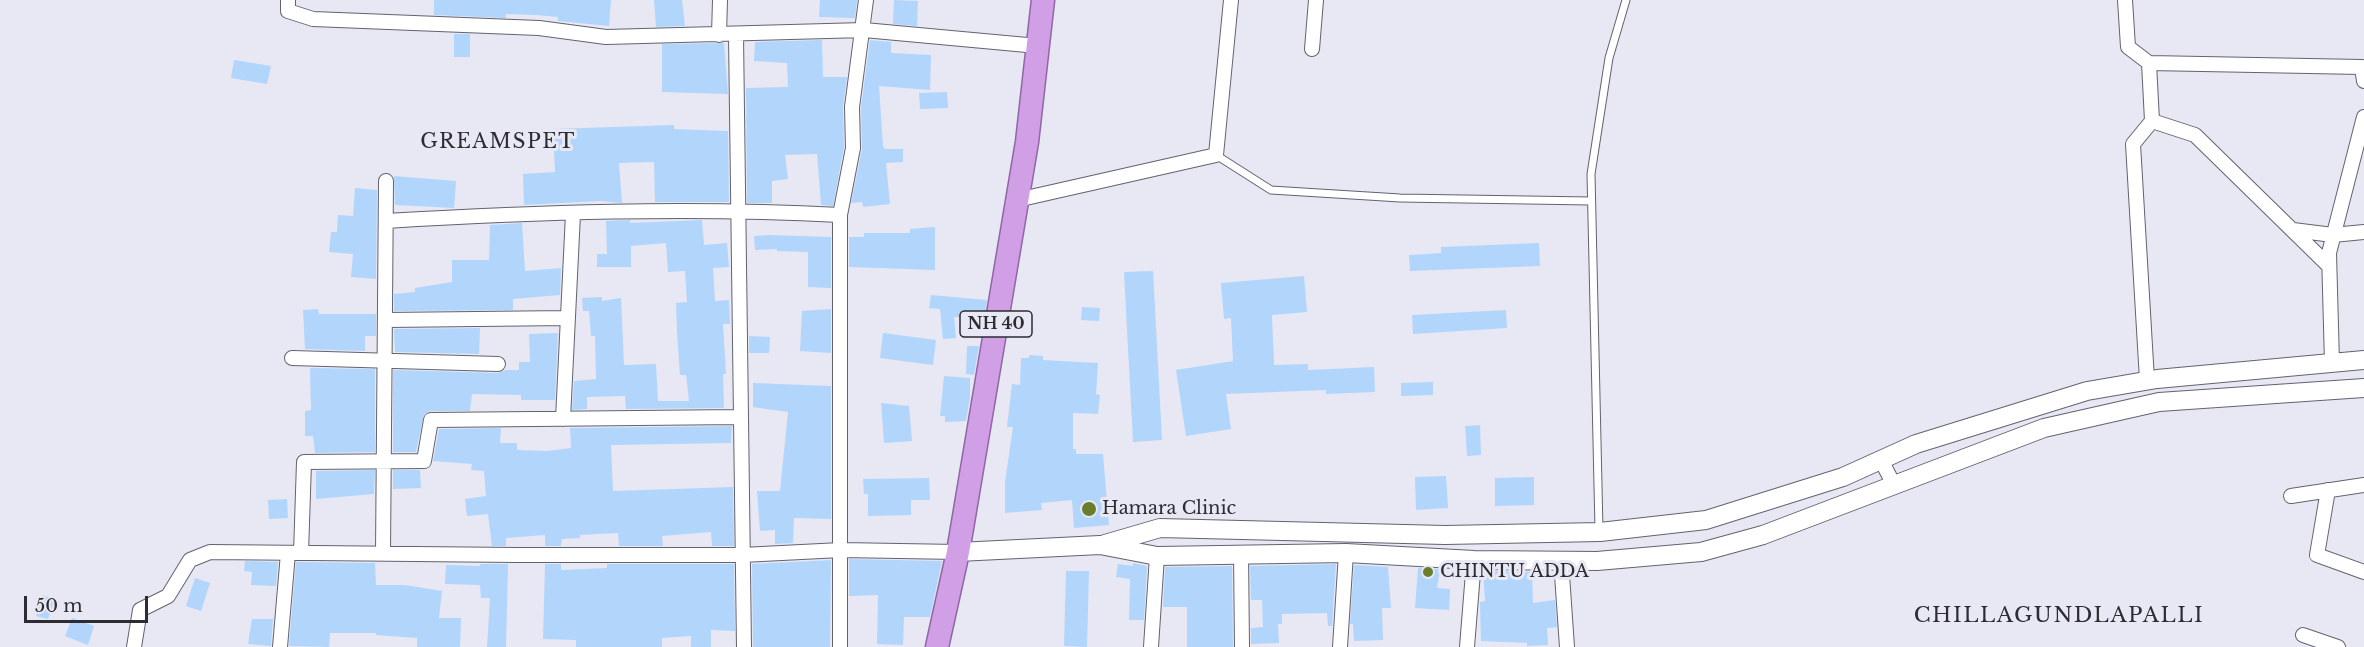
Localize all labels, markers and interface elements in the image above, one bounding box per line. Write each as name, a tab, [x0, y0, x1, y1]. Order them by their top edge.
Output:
district label: GREAMSPET	[420, 130, 576, 154]
road number: NH 40	[960, 311, 1032, 337]
place label: Hamara Clinic	[1102, 498, 1236, 520]
marker: Hamara Clinic	[1080, 500, 1098, 518]
place label: CHINTU ADDA	[1440, 561, 1589, 583]
marker: CHINTU ADDA	[1421, 565, 1435, 579]
scale bar	[27, 584, 152, 622]
text: 50 m	[35, 595, 83, 617]
district label: CHILLAGUNDLAPALLI	[1914, 603, 2204, 629]

